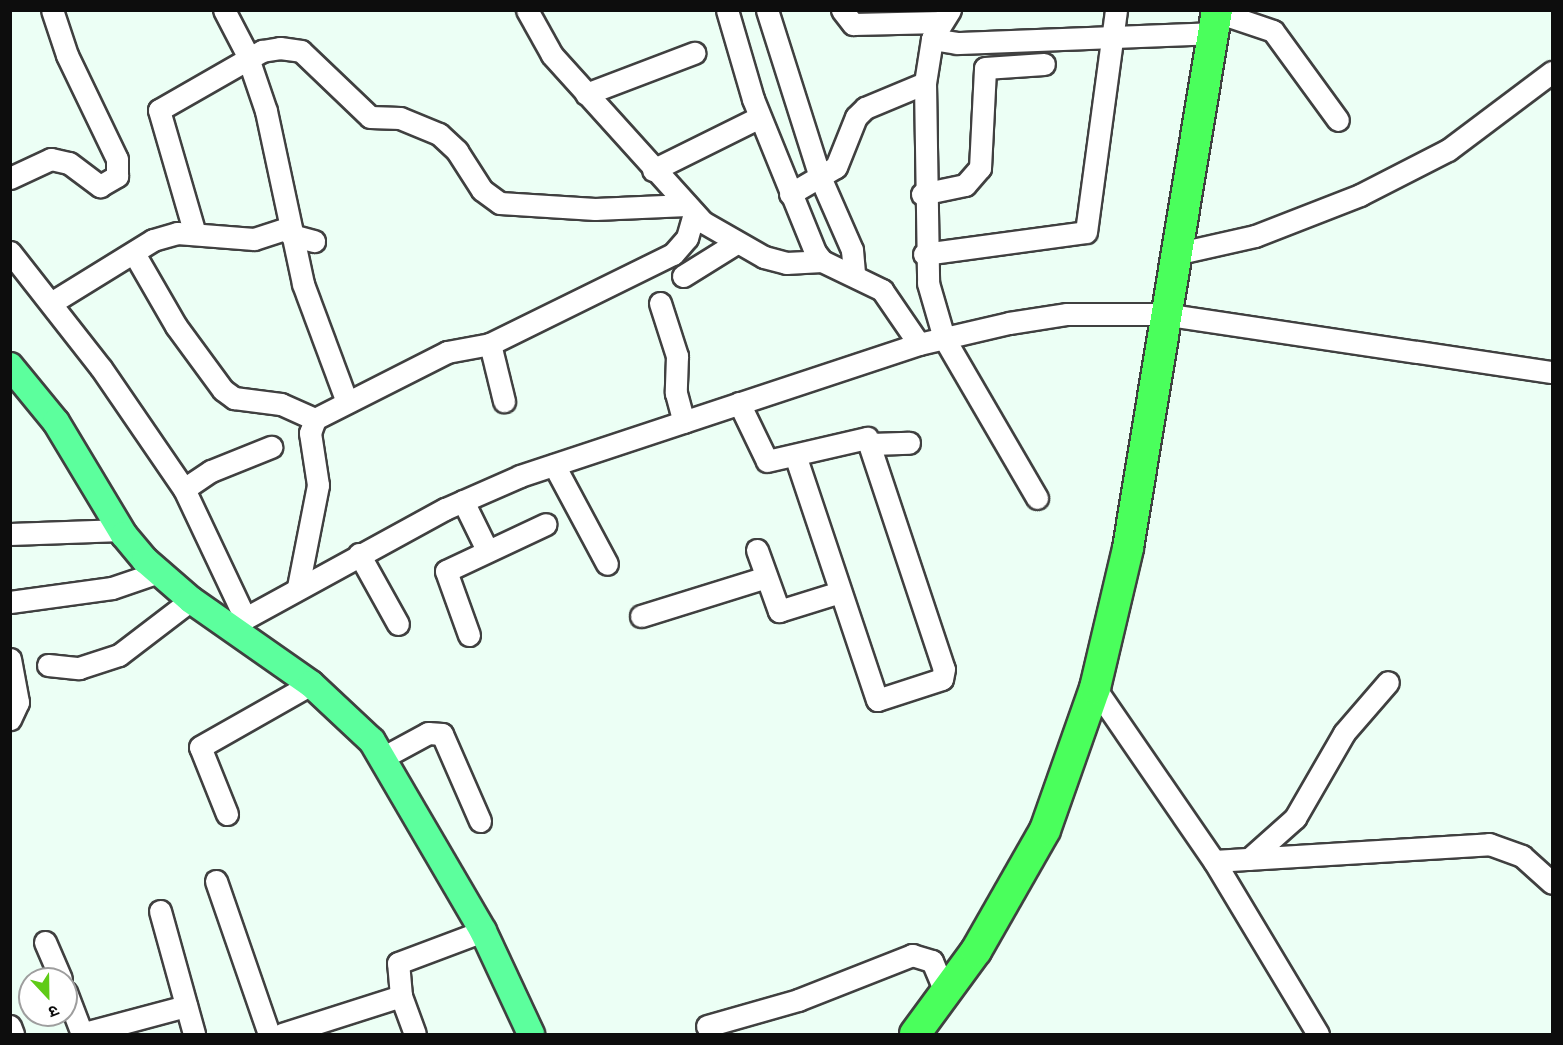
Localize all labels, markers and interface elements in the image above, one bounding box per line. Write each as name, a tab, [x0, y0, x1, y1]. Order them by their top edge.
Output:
north arrow	[18, 967, 78, 1027]
text: उ	[46, 1000, 62, 1024]

